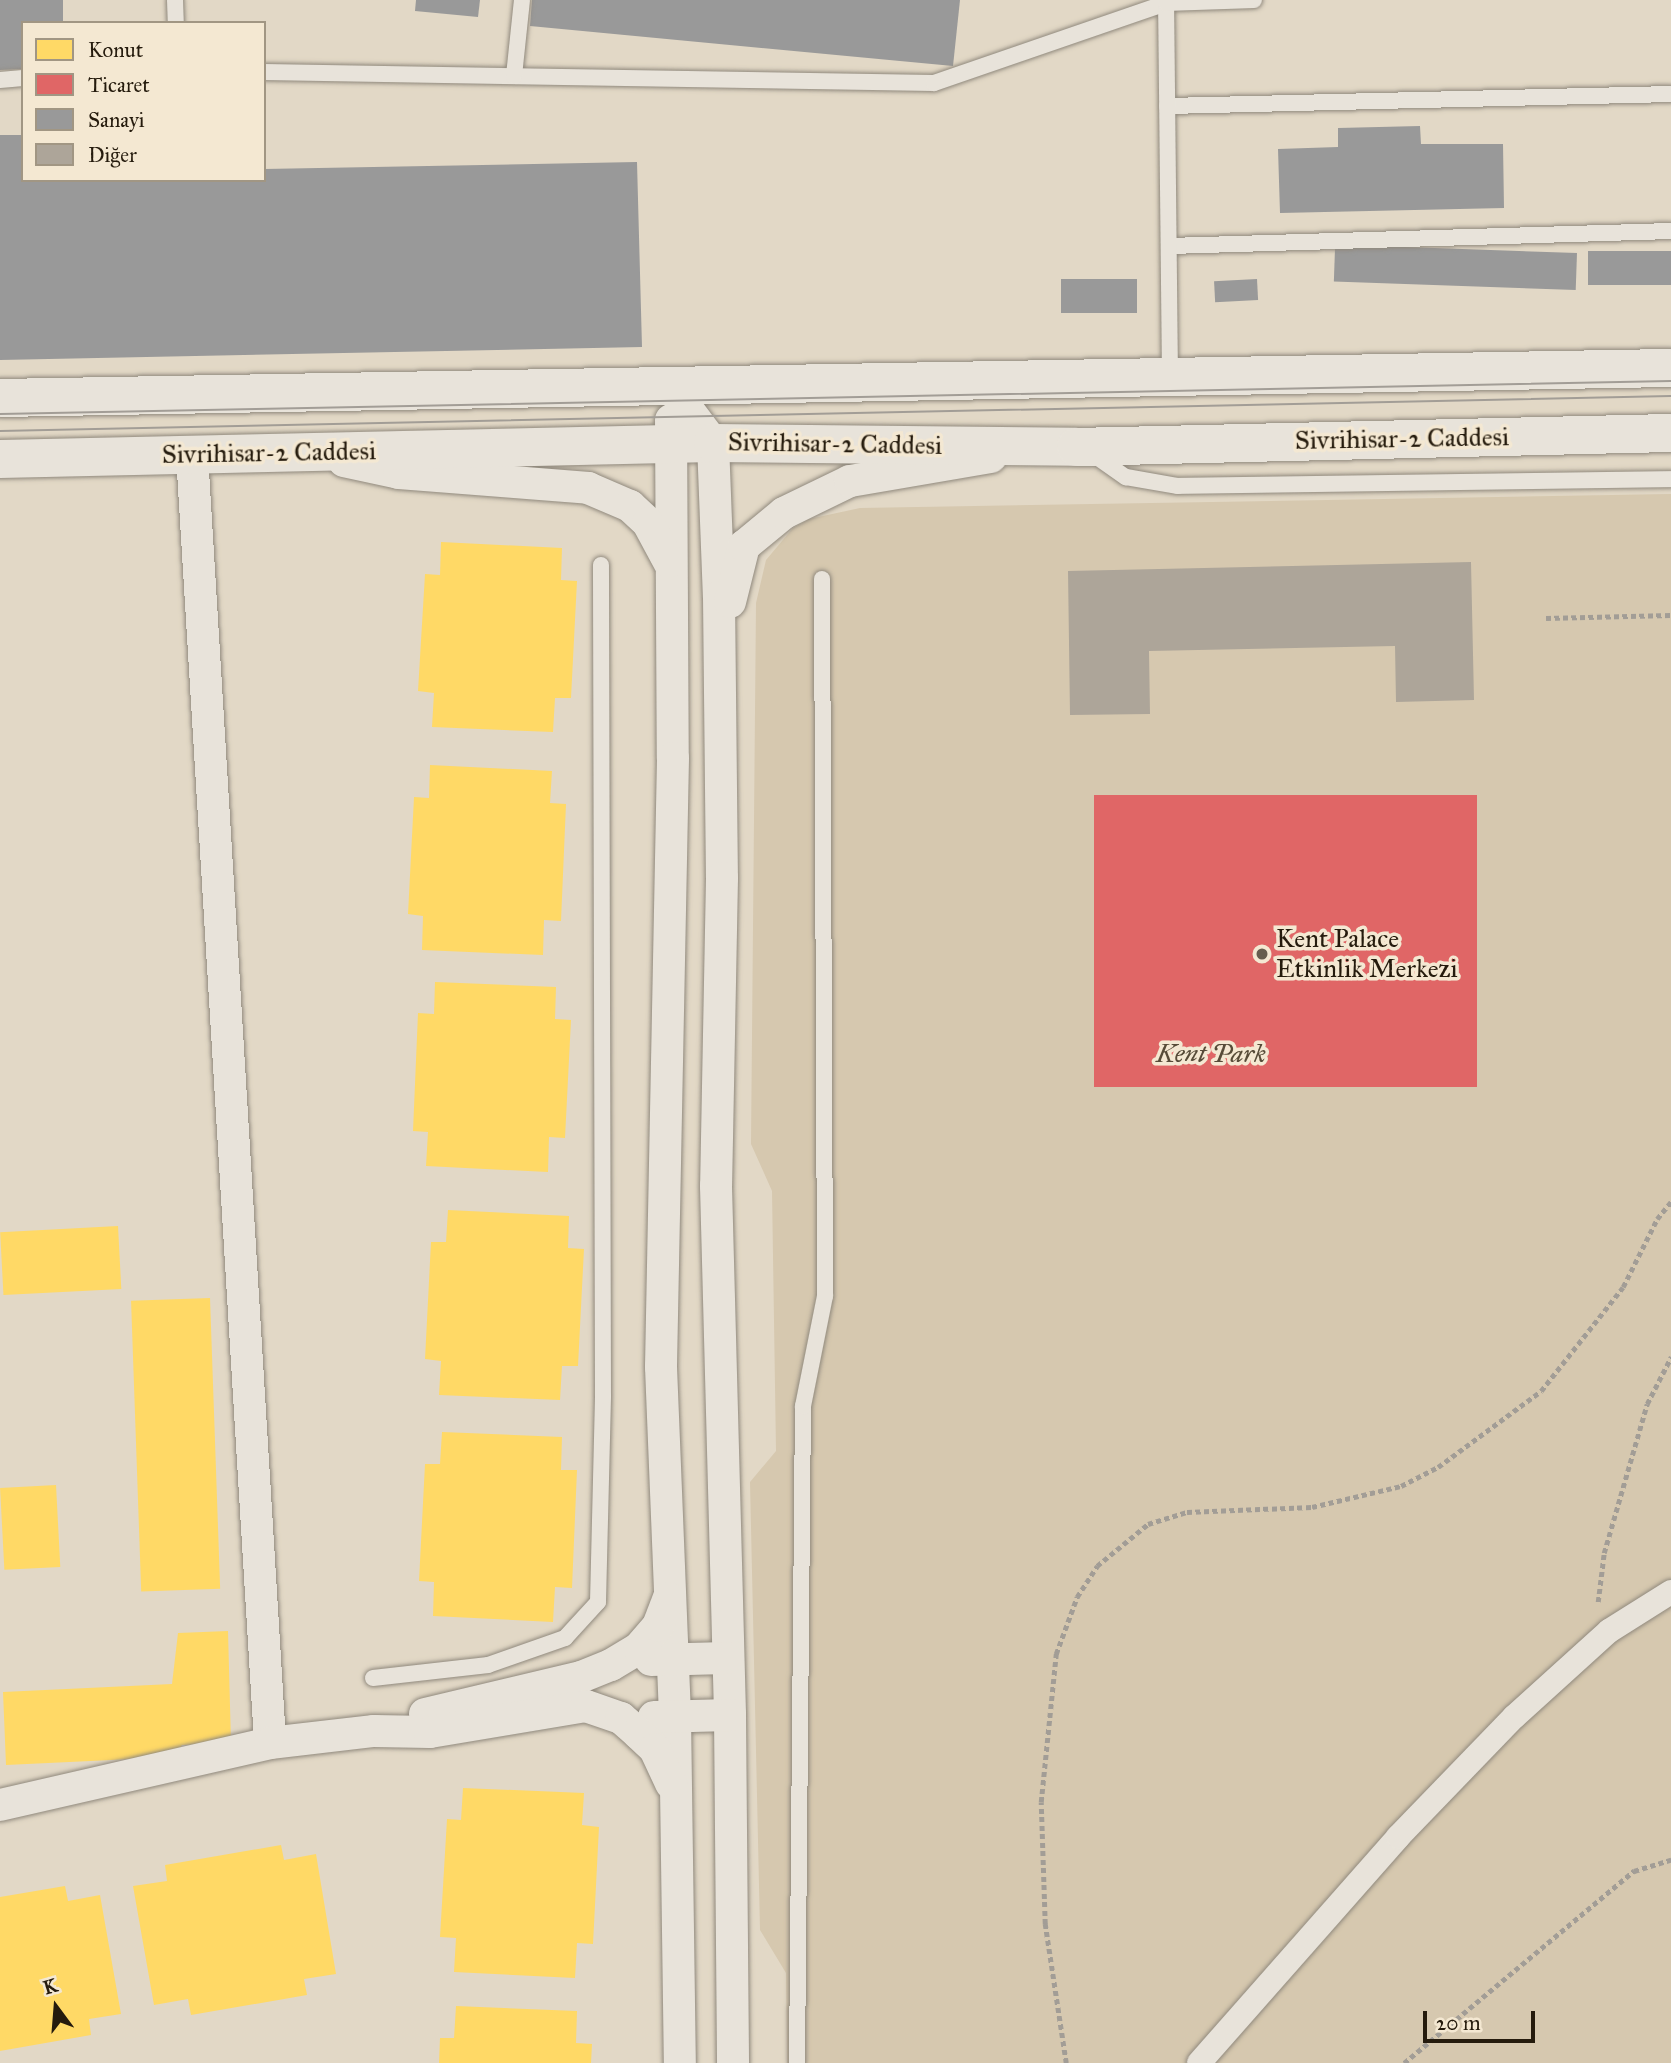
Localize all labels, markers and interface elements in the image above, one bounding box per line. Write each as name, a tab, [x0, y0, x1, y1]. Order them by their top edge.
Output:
legend	[21, 21, 266, 182]
text: Konut	[88, 37, 143, 63]
text: Ticaret	[88, 72, 150, 98]
text: Sanayi	[88, 107, 145, 133]
text: Diğer	[88, 142, 137, 168]
street label: Sivrihisar-2 Caddesi	[1295, 422, 1509, 456]
street label: Sivrihisar-2 Caddesi	[728, 427, 942, 461]
street label: Sivrihisar-2 Caddesi	[162, 436, 376, 470]
place label: Kent Palace Etkinlik Merkezi	[1276, 923, 1458, 984]
marker: Kent Palace Etkinlik Merkezi	[1254, 946, 1270, 962]
park label: Kent Park	[1156, 1038, 1266, 1070]
north arrow	[21, 1972, 91, 2042]
text: K	[40, 1973, 60, 1999]
scale bar	[1426, 1996, 1538, 2040]
text: 20 m	[1436, 2010, 1481, 2036]

